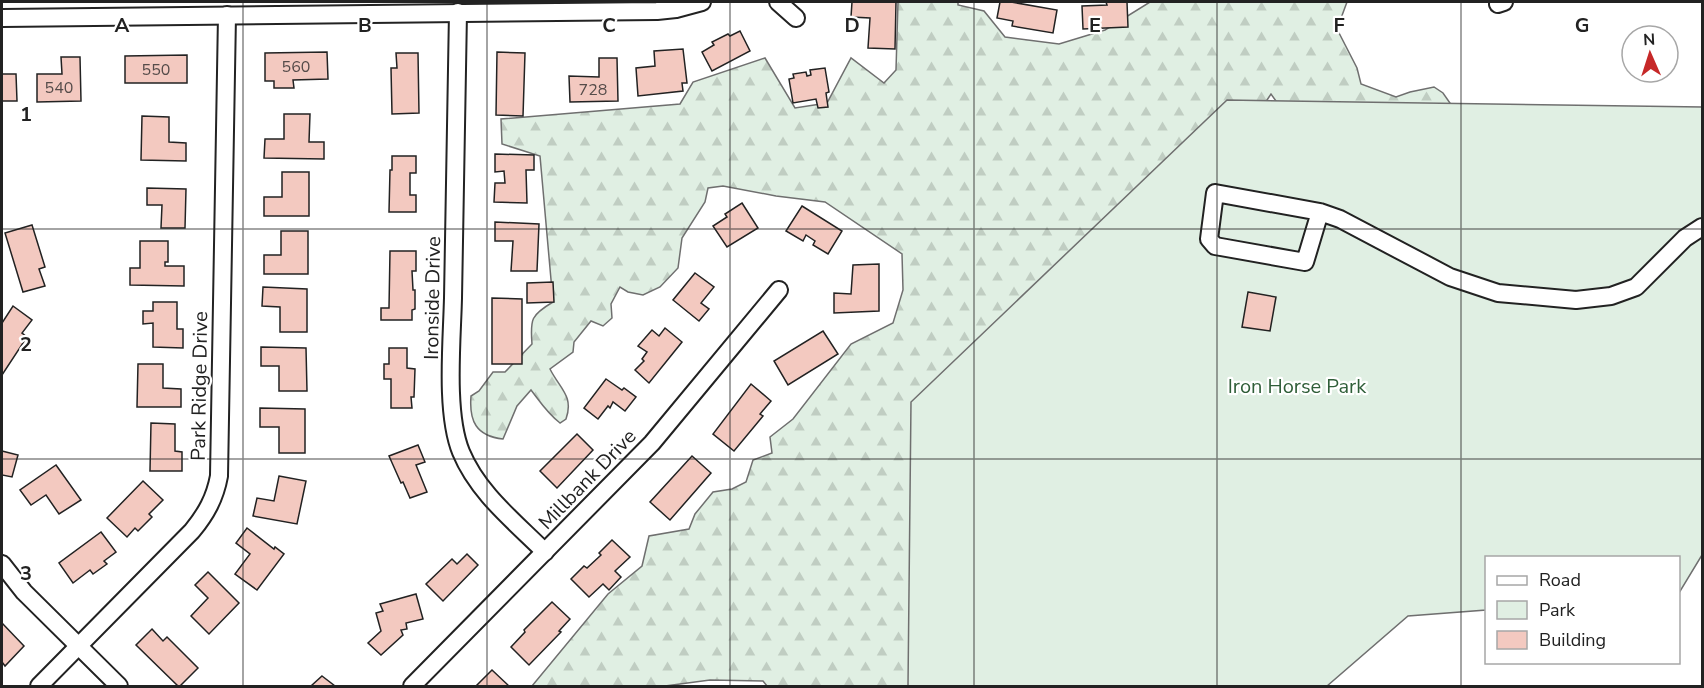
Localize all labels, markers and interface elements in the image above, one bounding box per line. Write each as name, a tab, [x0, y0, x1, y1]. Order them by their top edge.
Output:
text: A	[115, 12, 130, 39]
text: B	[358, 12, 372, 39]
text: C	[602, 12, 616, 39]
text: D	[844, 12, 860, 39]
text: E	[1089, 12, 1101, 39]
text: F	[1333, 12, 1345, 39]
text: G	[1575, 12, 1589, 39]
north arrow	[1620, 24, 1680, 84]
text: N	[1643, 29, 1656, 51]
house number: 560	[282, 56, 310, 78]
house number: 550	[142, 59, 170, 81]
house number: 540	[45, 77, 73, 99]
house number: 728	[579, 79, 607, 101]
text: 1	[20, 101, 32, 128]
street label: Ironside Drive	[418, 236, 447, 360]
street label: Park Ridge Drive	[185, 311, 214, 461]
text: 2	[20, 331, 32, 358]
park label: Iron Horse Park	[1228, 373, 1367, 400]
street label: Millbank Drive	[533, 423, 642, 535]
legend	[1485, 556, 1680, 664]
text: 3	[20, 560, 32, 587]
text: Road	[1539, 568, 1581, 592]
text: Park	[1539, 598, 1576, 622]
text: Building	[1539, 628, 1606, 652]

